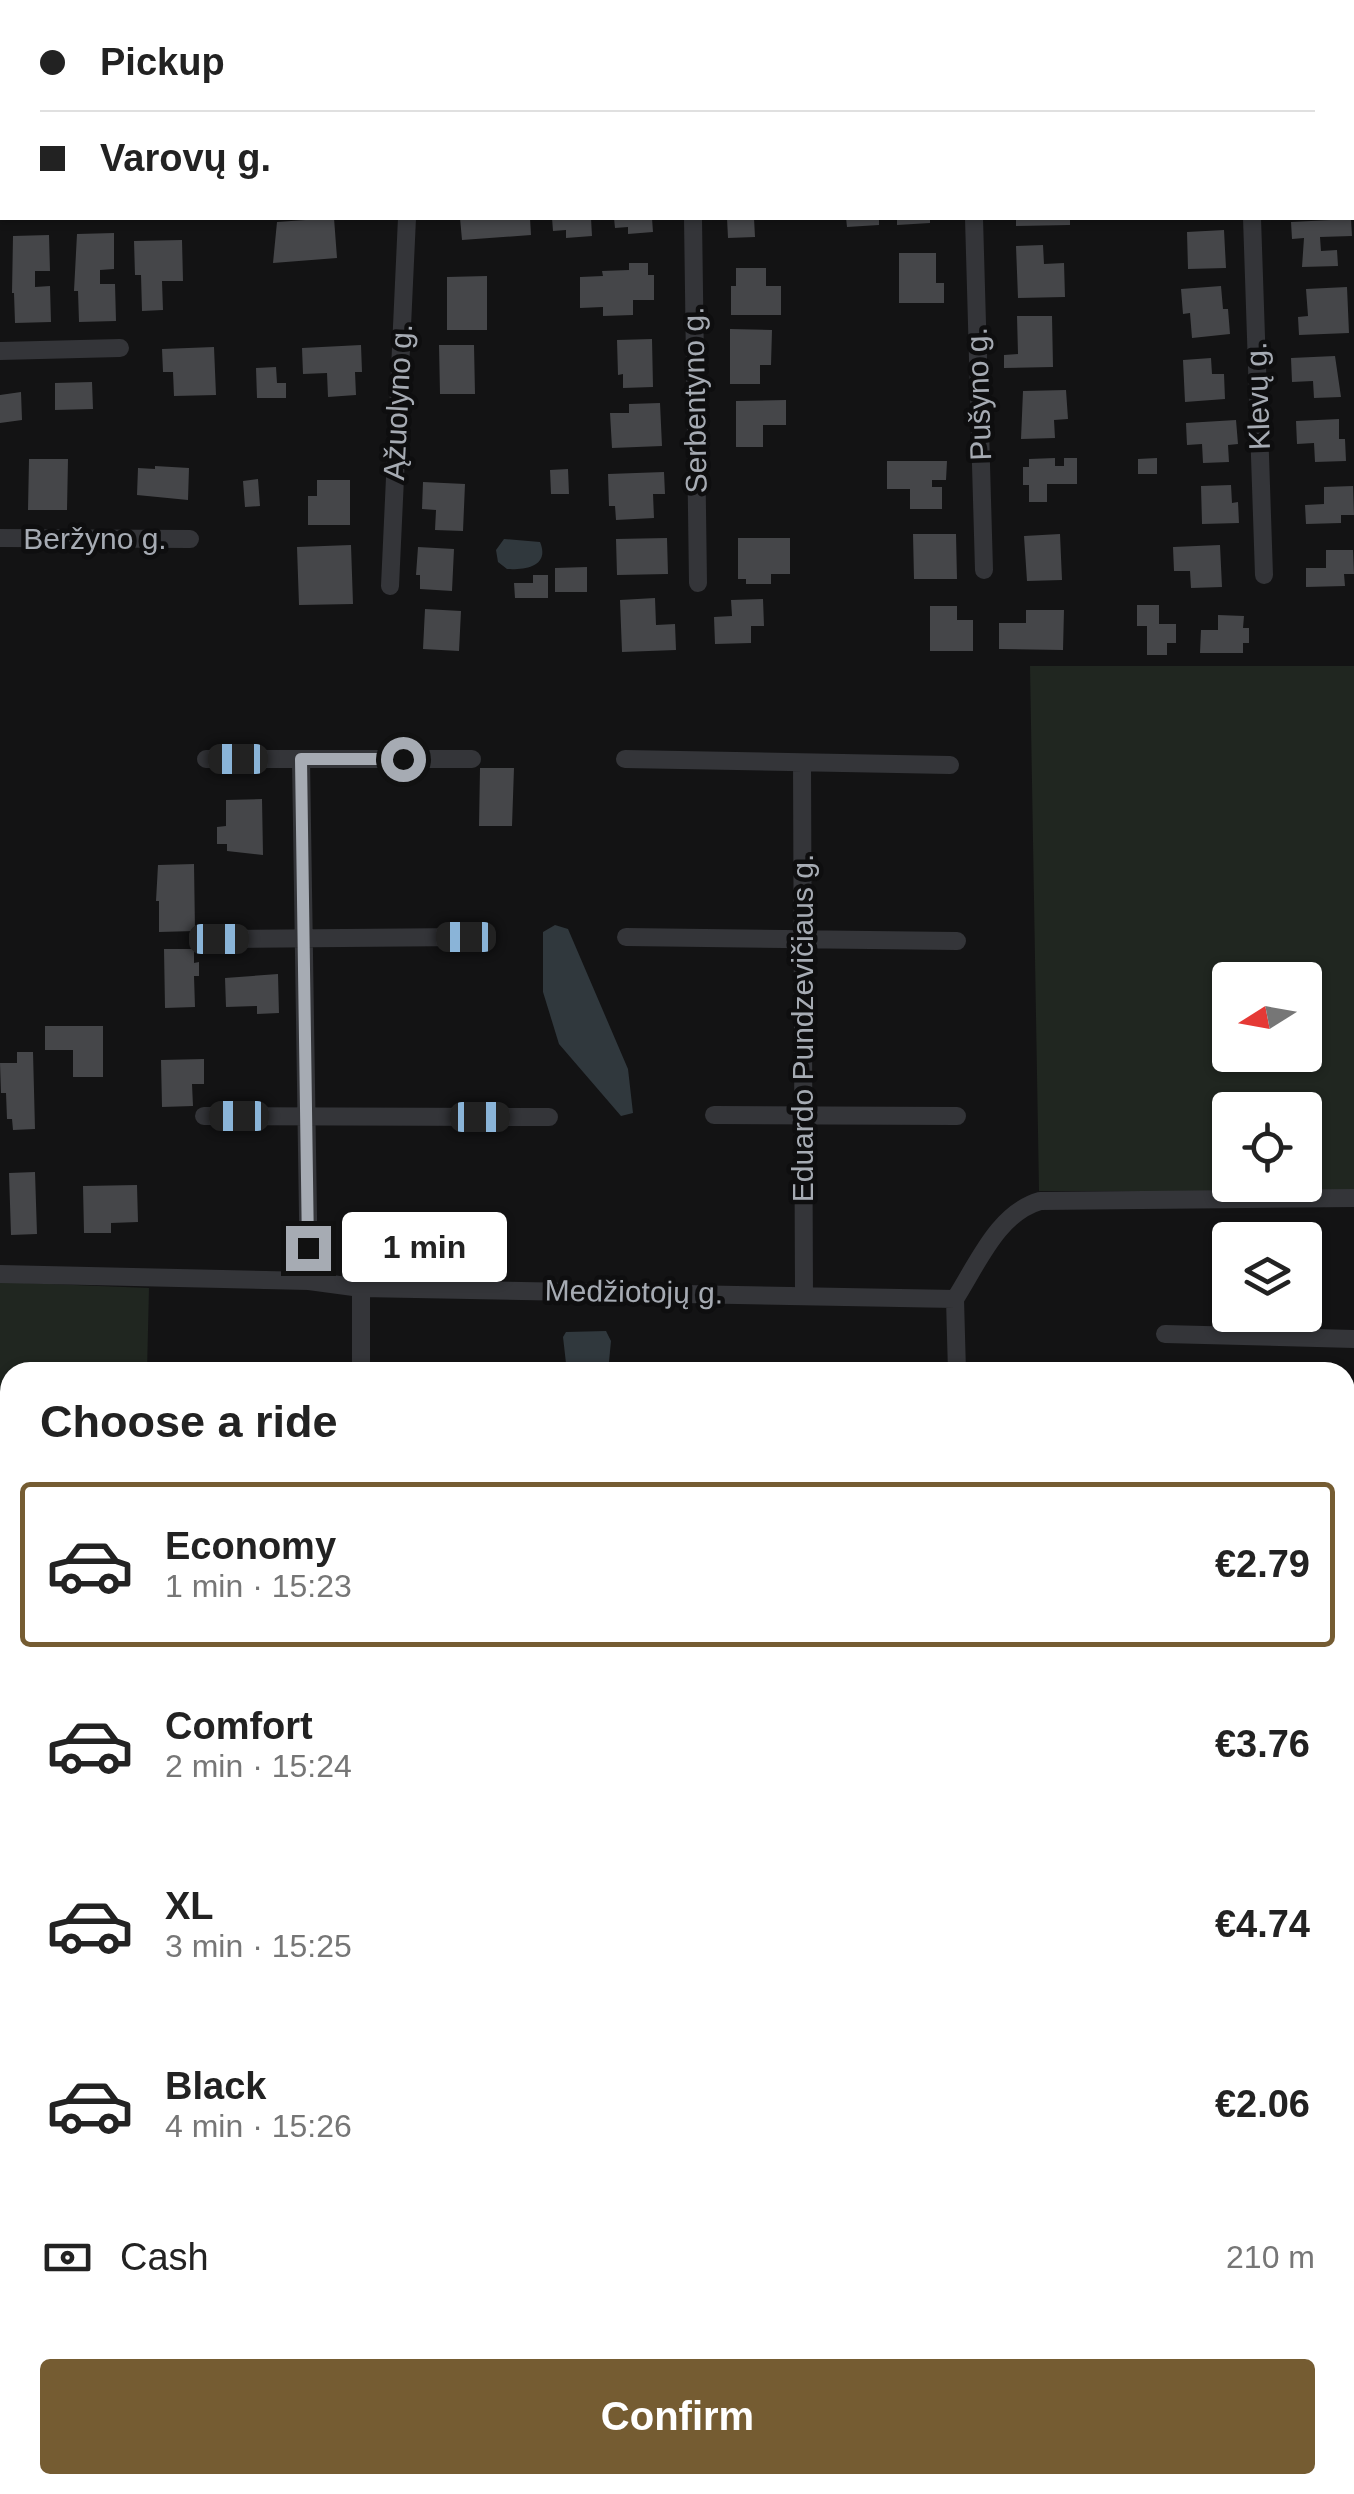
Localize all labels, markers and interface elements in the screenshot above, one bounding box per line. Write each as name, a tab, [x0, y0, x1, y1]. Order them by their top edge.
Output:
text: Pickup	[100, 41, 225, 83]
text: Varovų g.	[100, 137, 271, 179]
street label: Serbentyno g.	[676, 306, 713, 494]
street label: Ąžuolyno g.	[377, 323, 418, 481]
street label: Pušyno g.	[960, 327, 997, 461]
street label: Klevų g.	[1239, 341, 1276, 451]
street label: Beržyno g.	[23, 522, 167, 555]
route start	[381, 737, 426, 782]
car	[208, 744, 268, 774]
street label: Eduardo Pundzevičiaus g.	[786, 854, 819, 1202]
car	[436, 922, 496, 952]
car	[189, 924, 249, 954]
north arrow	[1212, 962, 1322, 1072]
map controls	[1212, 962, 1322, 1332]
button: locate	[1212, 1092, 1322, 1202]
car	[209, 1101, 269, 1131]
car	[450, 1102, 510, 1132]
callout: 1 min	[343, 1213, 508, 1283]
button: layers	[1212, 1222, 1322, 1332]
route end	[286, 1226, 331, 1271]
text: 1 min	[383, 1229, 466, 1265]
street label: Medžiotojų g.	[545, 1273, 724, 1310]
text: Choose a ride	[40, 1396, 338, 1447]
icon: car	[45, 1520, 135, 1610]
text: Economy	[165, 1525, 336, 1567]
text: €2.79	[1215, 1543, 1310, 1585]
text: 1 min · 15:23	[165, 1568, 352, 1604]
icon: car	[45, 1700, 135, 1790]
text: Comfort	[165, 1705, 313, 1747]
text: €3.76	[1215, 1723, 1310, 1765]
text: 2 min · 15:24	[165, 1748, 352, 1784]
icon: car	[45, 1880, 135, 1970]
text: XL	[165, 1885, 214, 1927]
text: €4.74	[1215, 1903, 1310, 1945]
text: 3 min · 15:25	[165, 1928, 352, 1964]
icon: car	[45, 2060, 135, 2150]
text: Black	[165, 2065, 266, 2107]
text: €2.06	[1215, 2083, 1310, 2125]
text: 4 min · 15:26	[165, 2108, 352, 2144]
icon: cash	[40, 2230, 95, 2285]
text: Cash	[120, 2236, 209, 2278]
text: 210 m	[1226, 2239, 1315, 2275]
button: Confirm	[40, 2359, 1315, 2474]

